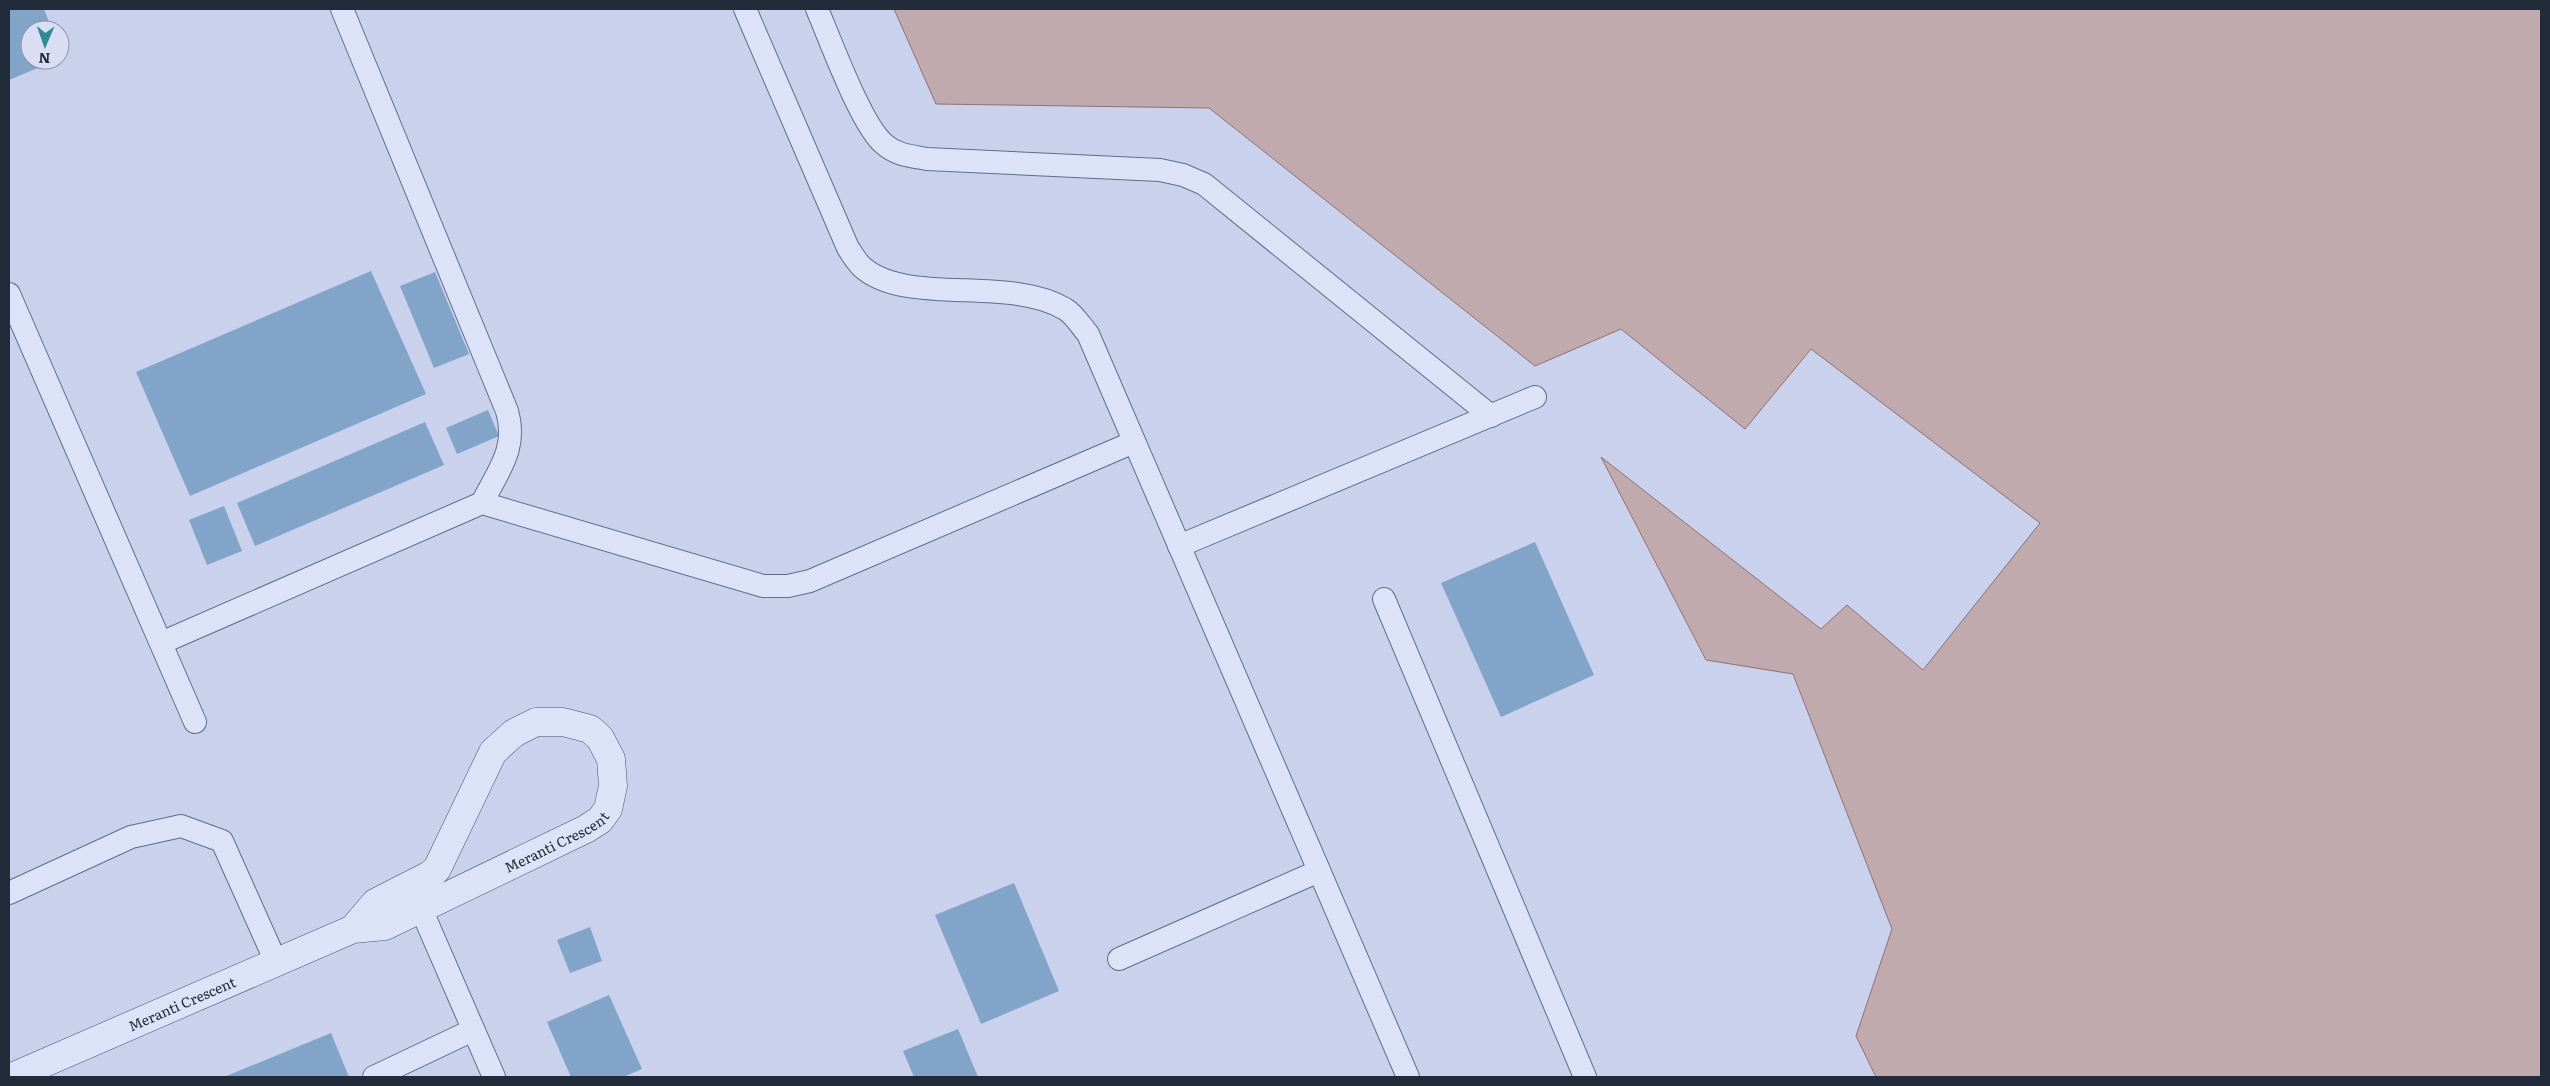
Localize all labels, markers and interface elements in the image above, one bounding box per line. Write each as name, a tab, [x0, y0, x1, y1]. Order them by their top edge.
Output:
north arrow	[20, 20, 70, 70]
text: N	[38, 49, 51, 69]
street label: Meranti Crescent	[501, 807, 614, 877]
street label: Meranti Crescent	[125, 971, 239, 1035]

